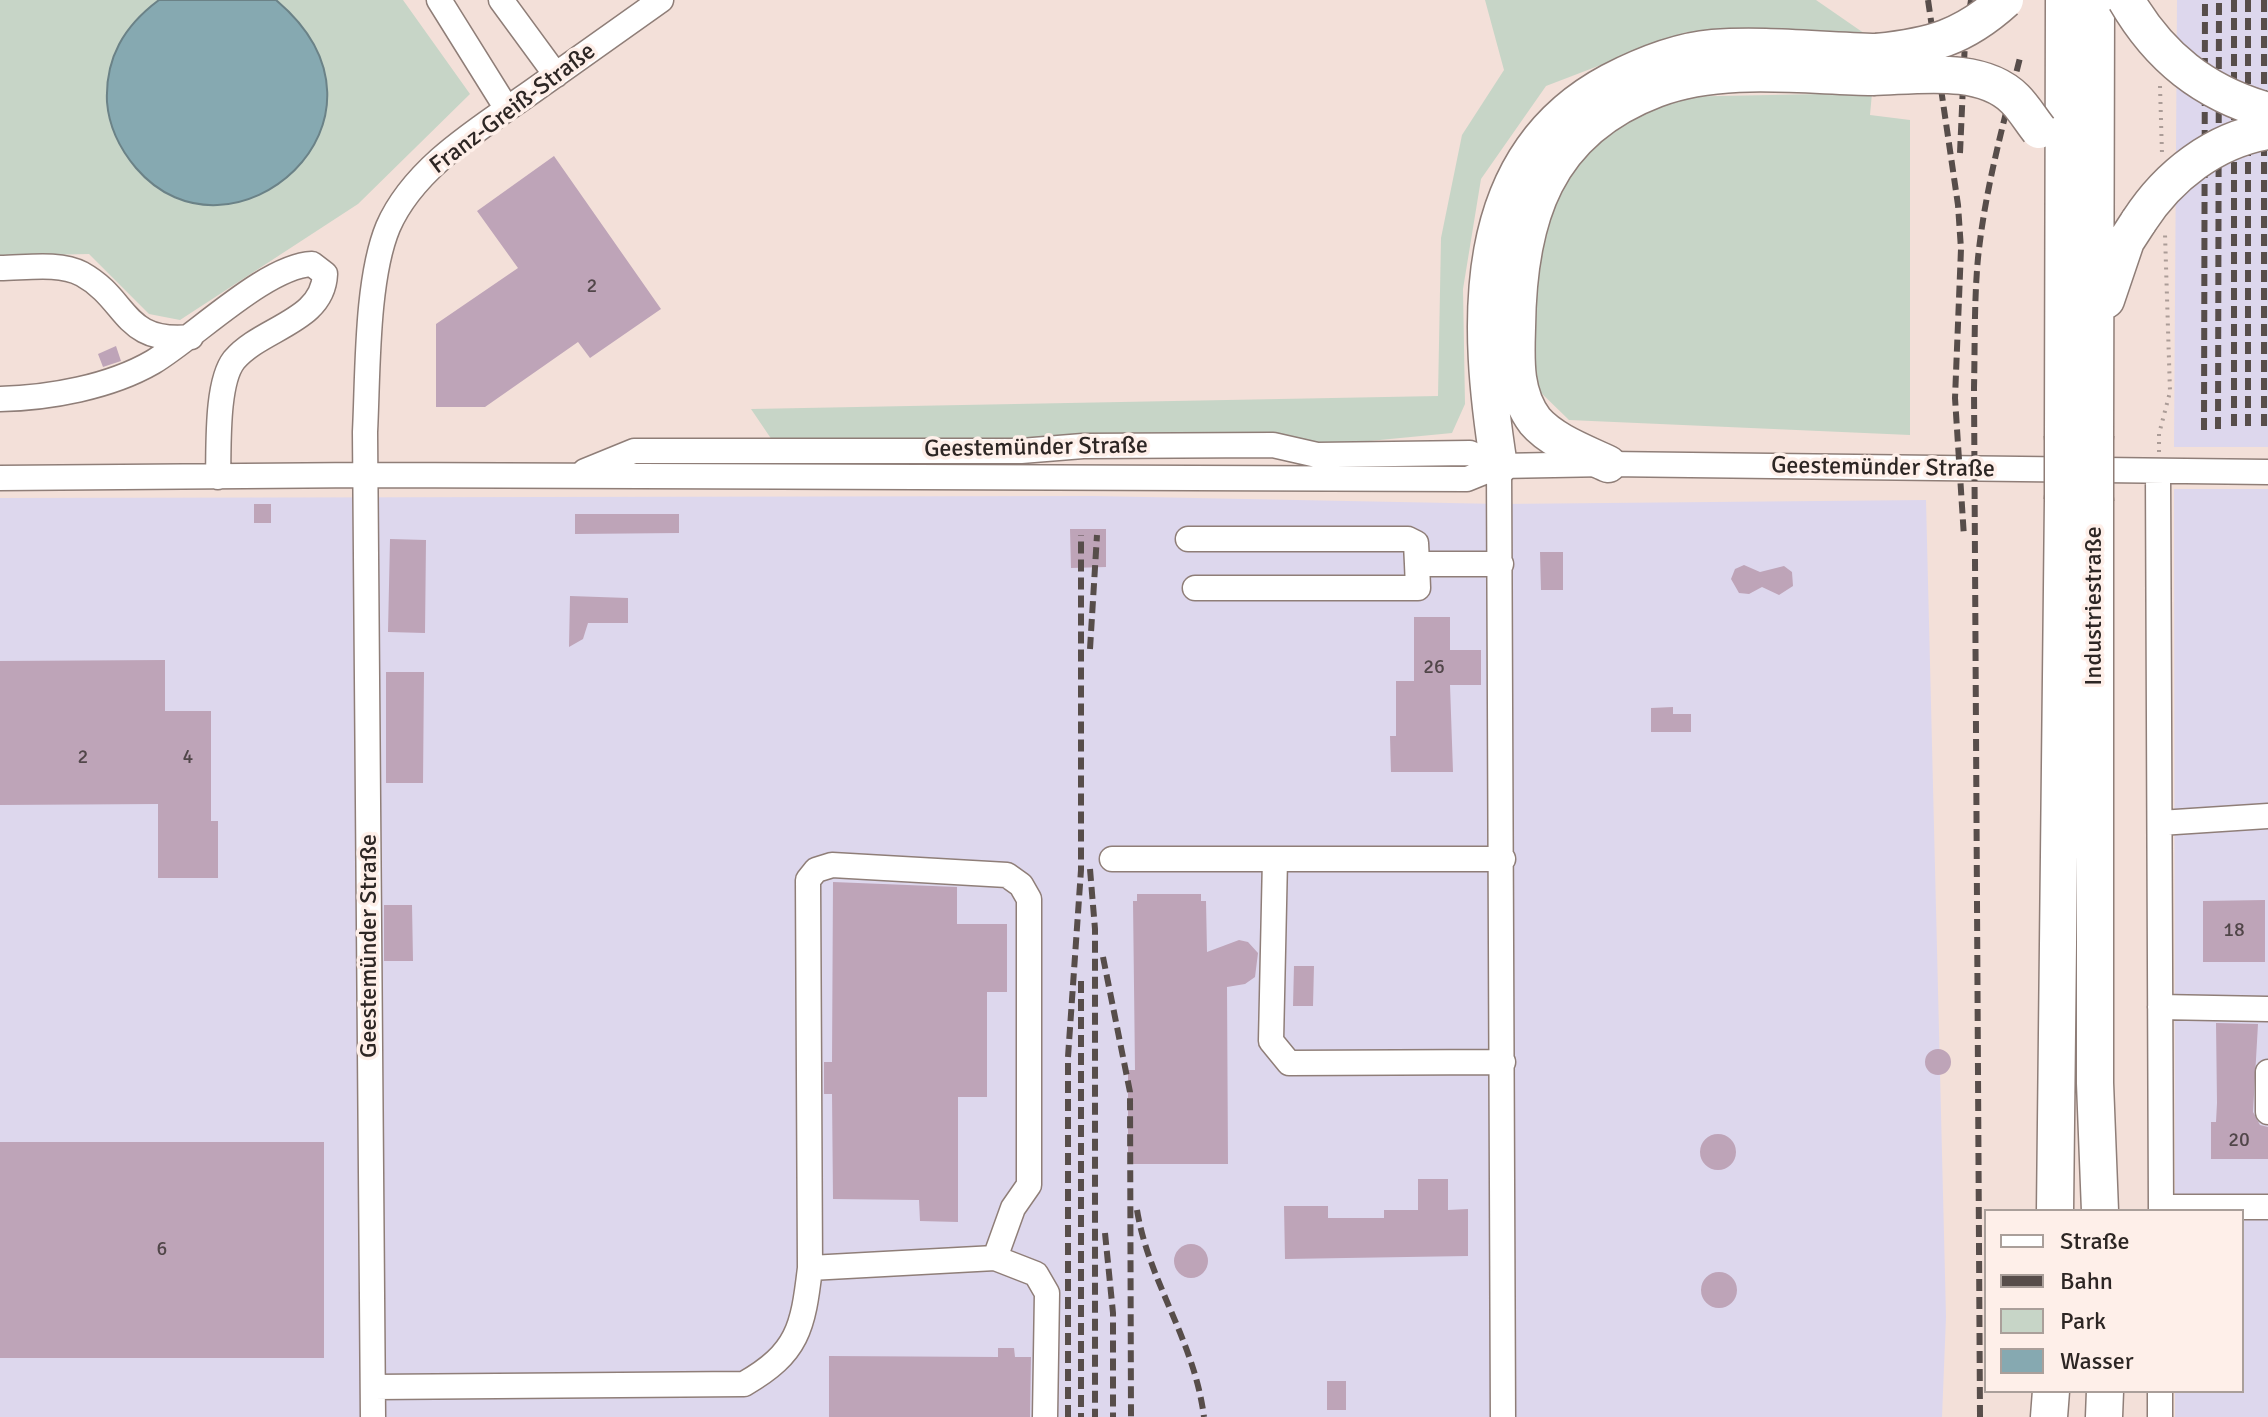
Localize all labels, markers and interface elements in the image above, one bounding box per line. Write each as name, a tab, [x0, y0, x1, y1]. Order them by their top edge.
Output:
street label: Franz-Greiß-Straße	[425, 37, 601, 181]
house number: 2	[587, 275, 597, 299]
street label: Geestemünder Straße	[924, 432, 1148, 464]
street label: Geestemünder Straße	[1771, 452, 1995, 484]
street label: Industriestraße	[2081, 526, 2109, 686]
house number: 26	[1423, 656, 1445, 680]
house number: 2	[78, 746, 88, 770]
house number: 4	[183, 746, 193, 770]
street label: Geestemünder Straße	[356, 834, 384, 1058]
house number: 18	[2223, 919, 2245, 943]
house number: 20	[2228, 1129, 2250, 1153]
legend	[1984, 1209, 2244, 1393]
text: Straße	[2060, 1226, 2130, 1256]
house number: 6	[157, 1238, 167, 1262]
text: Bahn	[2060, 1266, 2113, 1296]
text: Park	[2060, 1306, 2106, 1336]
text: Wasser	[2060, 1346, 2134, 1376]

